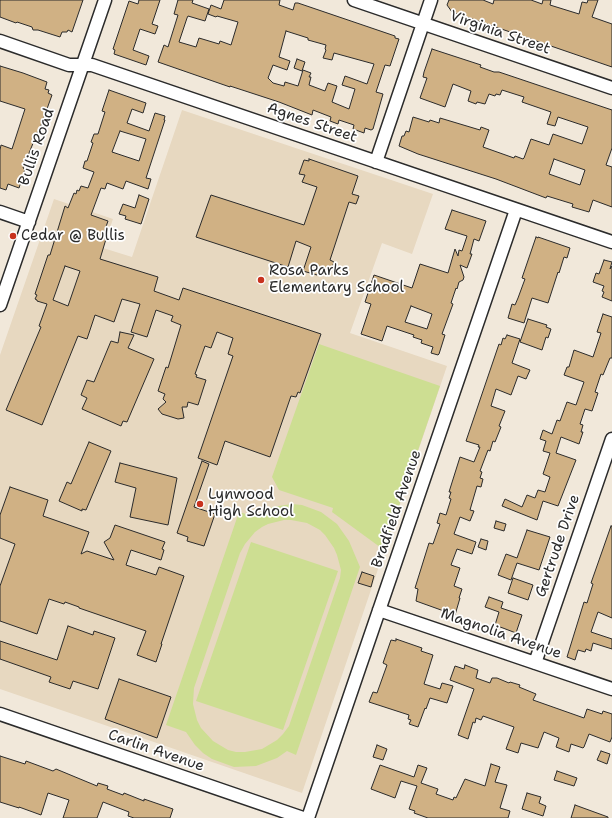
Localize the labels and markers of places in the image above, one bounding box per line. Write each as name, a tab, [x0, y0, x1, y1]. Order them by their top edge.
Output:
place label: Cedar @ Bullis	[21, 227, 125, 245]
marker: Cedar @ Bullis	[8, 231, 18, 241]
place label: Rosa Parks Elementary School	[269, 262, 404, 297]
marker: Rosa Parks Elementary School	[256, 275, 266, 285]
place label: Lynwood High School	[208, 486, 294, 521]
marker: Lynwood High School	[195, 499, 205, 509]

